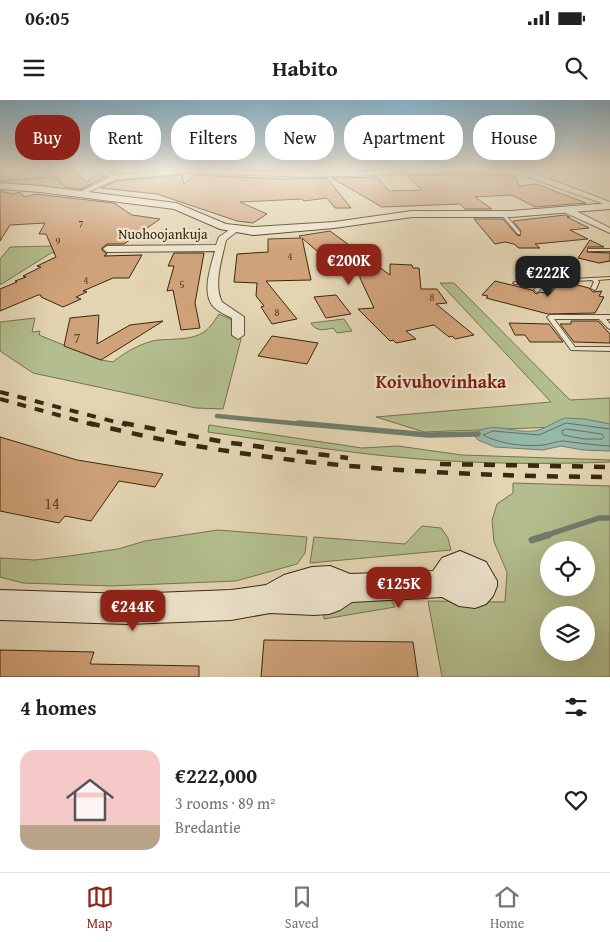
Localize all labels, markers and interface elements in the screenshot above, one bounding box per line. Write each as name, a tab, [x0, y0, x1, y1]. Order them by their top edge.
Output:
text: 06:05	[25, 4, 70, 32]
text: Habito	[272, 52, 338, 84]
icon: menu	[20, 54, 48, 82]
icon: search	[562, 54, 590, 82]
chip: Buy	[15, 115, 80, 160]
chip: Rent	[90, 115, 161, 160]
chip: Filters	[171, 115, 255, 160]
chip: New	[265, 115, 334, 160]
chip: Apartment	[344, 115, 463, 160]
chip: House	[473, 115, 555, 160]
house number: 7	[78, 215, 84, 231]
street label: Nuohoojankuja	[118, 224, 208, 244]
house number: 9	[55, 233, 61, 249]
pin: €200K	[314, 244, 384, 286]
house number: 4	[287, 248, 293, 264]
text: €200K	[327, 248, 371, 272]
pin: €222K	[513, 256, 583, 298]
text: €222K	[526, 260, 570, 284]
house number: 4	[83, 272, 89, 288]
house number: 5	[179, 276, 185, 292]
house number: 8	[429, 289, 435, 305]
house number: 8	[274, 304, 280, 320]
house number: 7	[74, 328, 81, 348]
district label: Koivuhovinhaka	[376, 368, 507, 395]
house number: 14	[44, 491, 60, 515]
map controls	[540, 541, 595, 661]
button: locate	[540, 541, 595, 596]
pin: €125K	[364, 566, 434, 609]
text: €125K	[377, 571, 421, 595]
pin: €244K	[98, 590, 168, 632]
text: €244K	[111, 594, 155, 618]
button: layers	[540, 606, 595, 661]
text: 4 homes	[20, 692, 96, 723]
icon: filters	[562, 693, 590, 721]
text: €222,000	[175, 760, 257, 791]
icon: home	[60, 770, 120, 830]
icon: heart	[562, 786, 590, 814]
text: 3 rooms · 89 m²	[175, 791, 275, 815]
text: Bredantie	[175, 815, 241, 839]
tab: Map	[86, 883, 114, 933]
tab: Saved	[285, 883, 319, 933]
tab: Home	[490, 883, 524, 933]

